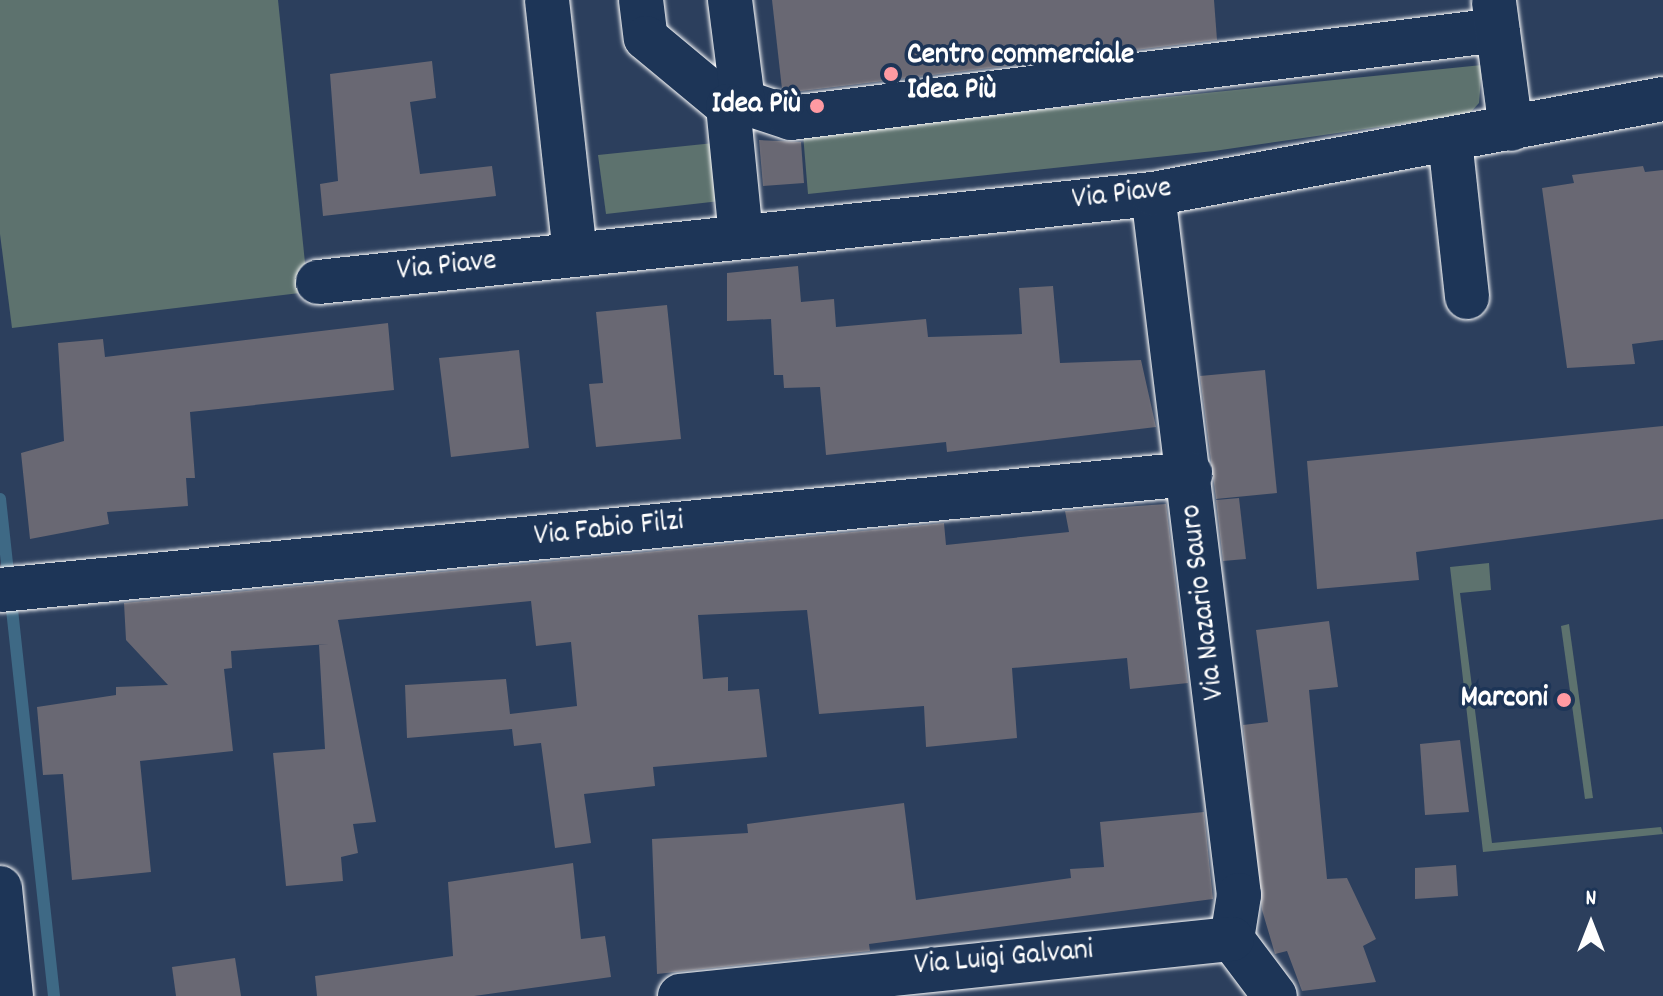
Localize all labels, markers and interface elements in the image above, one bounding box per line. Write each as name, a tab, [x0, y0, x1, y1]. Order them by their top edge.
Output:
place label: Centro commerciale Idea Più	[907, 39, 1134, 110]
marker: Centro commerciale Idea Più	[882, 65, 900, 83]
place label: Idea Più	[711, 88, 801, 124]
marker: Idea Più	[808, 97, 826, 115]
street label: Via Piave	[1070, 172, 1174, 220]
street label: Via Piave	[396, 245, 498, 291]
street label: Via Nazario Sauro	[1175, 502, 1235, 702]
street label: Via Fabio Filzi	[533, 505, 685, 557]
place label: Marconi	[1460, 682, 1548, 718]
marker: Marconi	[1555, 691, 1573, 709]
north arrow	[1551, 884, 1631, 964]
text: N	[1586, 884, 1596, 915]
street label: Via Luigi Galvani	[913, 934, 1095, 986]

